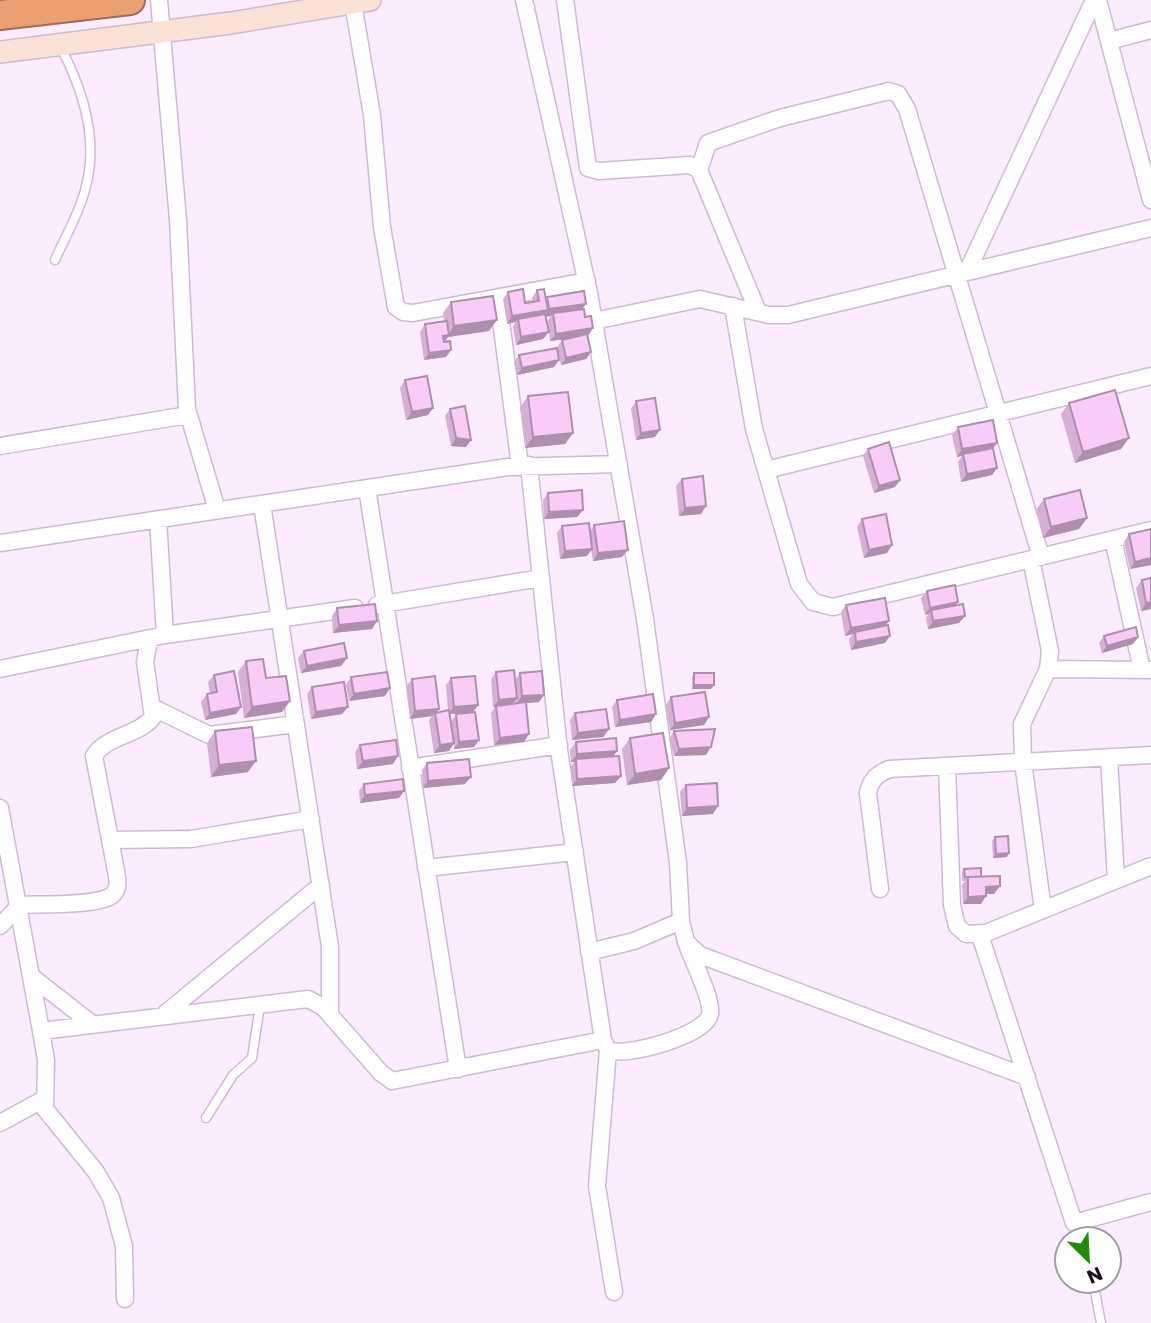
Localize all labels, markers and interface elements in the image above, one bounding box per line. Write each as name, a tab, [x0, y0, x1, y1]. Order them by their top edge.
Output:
north arrow	[1053, 1225, 1123, 1295]
text: N	[1083, 1260, 1107, 1290]

